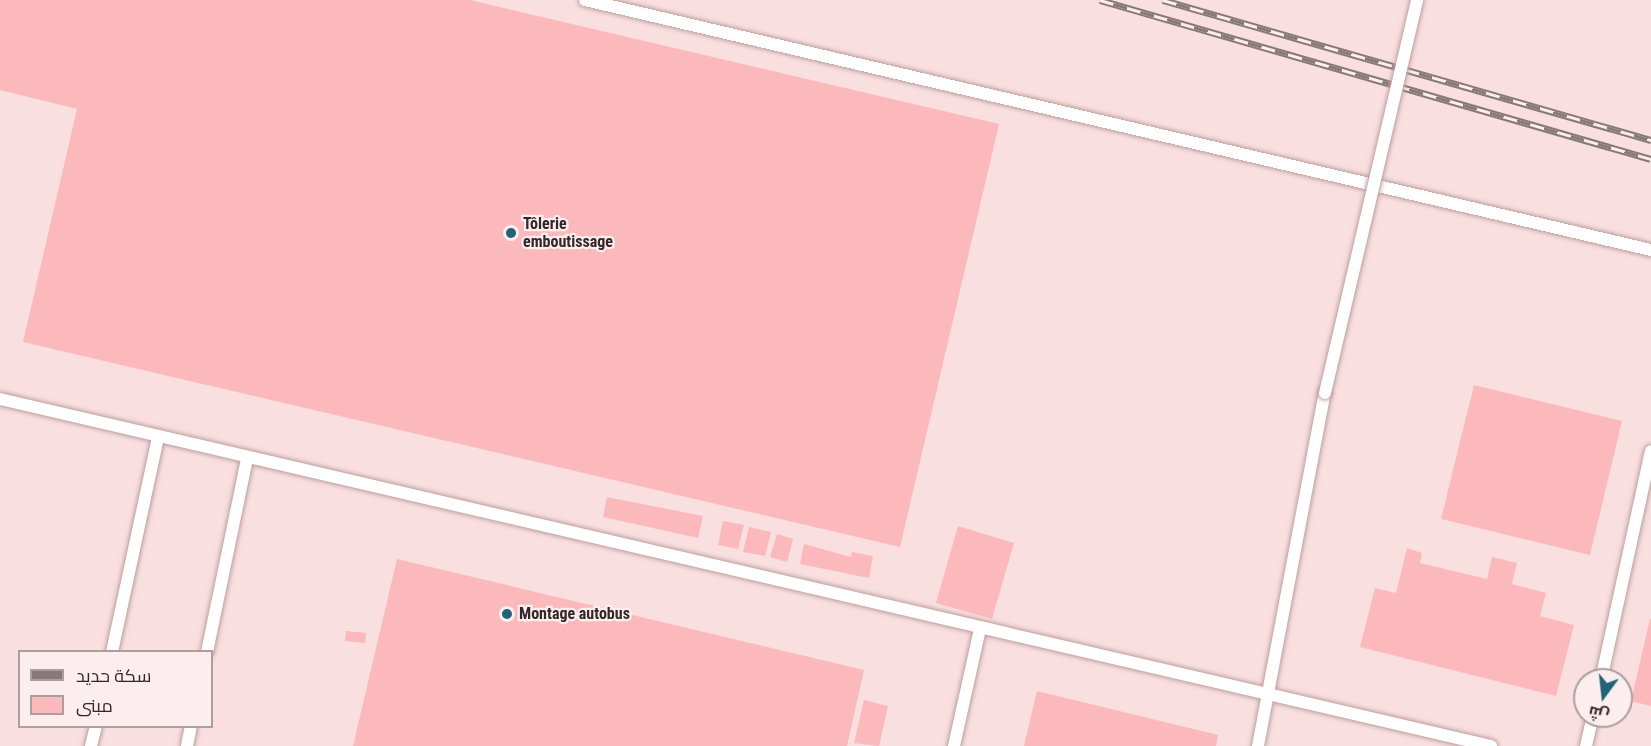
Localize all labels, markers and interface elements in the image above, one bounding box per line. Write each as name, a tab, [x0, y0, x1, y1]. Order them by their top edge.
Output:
place label: Tôlerie emboutissage	[523, 214, 613, 252]
marker: Tôlerie emboutissage	[504, 226, 518, 240]
place label: Montage autobus	[519, 604, 630, 624]
marker: Montage autobus	[500, 607, 514, 621]
legend	[18, 650, 213, 728]
text: سكة حديد	[76, 665, 151, 686]
north arrow	[1573, 668, 1633, 728]
text: مبنى	[76, 695, 113, 716]
text: ش	[1586, 702, 1611, 726]

